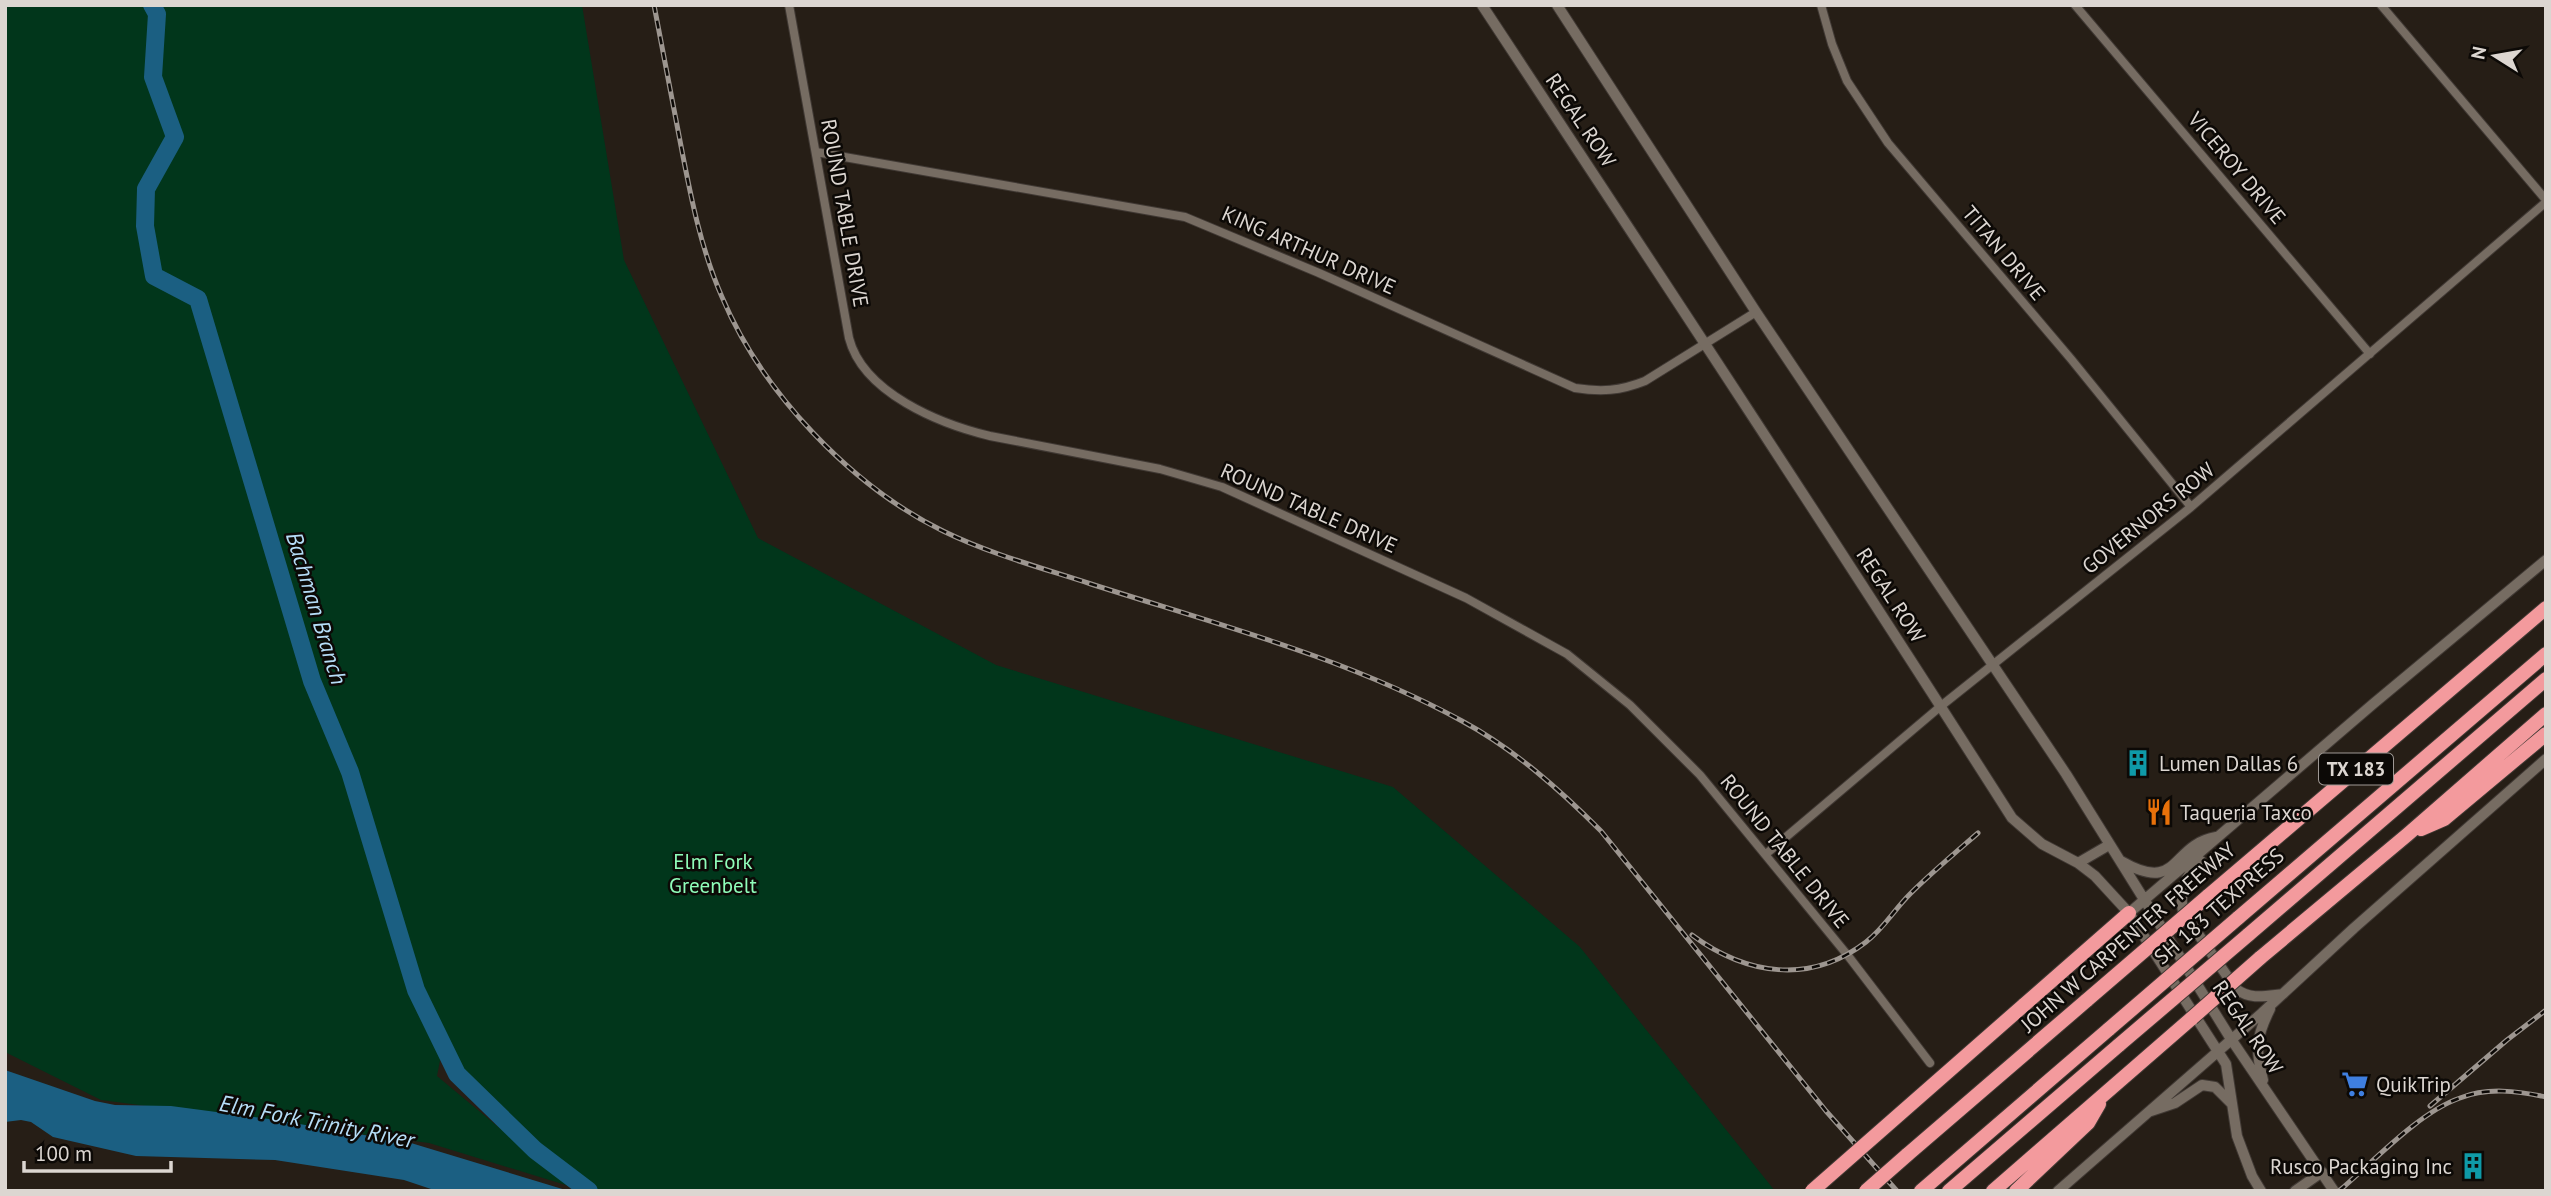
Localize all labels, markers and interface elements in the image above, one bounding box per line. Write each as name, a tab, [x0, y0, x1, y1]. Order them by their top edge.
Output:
north arrow	[2460, 21, 2530, 91]
text: N	[2465, 44, 2491, 61]
street label: REGAL ROW	[1540, 68, 1623, 173]
street label: VICEROY DRIVE	[2181, 105, 2292, 230]
street label: ROUND TABLE DRIVE	[815, 117, 875, 309]
street label: KING ARTHUR DRIVE	[1218, 200, 1400, 300]
street label: TITAN DRIVE	[1957, 200, 2051, 306]
street label: GOVERNORS ROW	[2076, 456, 2220, 580]
street label: ROUND TABLE DRIVE	[1216, 457, 1402, 559]
water label: Bachman Branch	[280, 528, 354, 688]
street label: REGAL ROW	[1850, 543, 1932, 648]
building icon: Lumen Dallas 6	[2123, 748, 2153, 778]
place label: Lumen Dallas 6	[2159, 750, 2298, 777]
road number: TX 183	[2319, 754, 2393, 784]
street label: ROUND TABLE DRIVE	[1715, 768, 1855, 934]
restaurant icon: Taqueria Taxco	[2144, 797, 2174, 827]
place label: Taqueria Taxco	[2180, 799, 2312, 826]
street label: JOHN W CARPENTER FREEWAY	[2014, 836, 2241, 1038]
street label: SH 183 TEXPRESS	[2148, 842, 2290, 970]
park label: Elm Fork Greenbelt	[669, 848, 757, 899]
street label: REGAL ROW	[2207, 975, 2290, 1080]
supermarket icon: QuikTrip	[2340, 1069, 2370, 1099]
place label: QuikTrip	[2376, 1071, 2451, 1098]
water label: Elm Fork Trinity River	[217, 1088, 418, 1154]
scale bar	[24, 1130, 172, 1174]
text: 100 m	[35, 1140, 92, 1167]
building icon: Rusco Packaging Inc	[2458, 1151, 2488, 1181]
place label: Rusco Packaging Inc	[2270, 1153, 2452, 1180]

